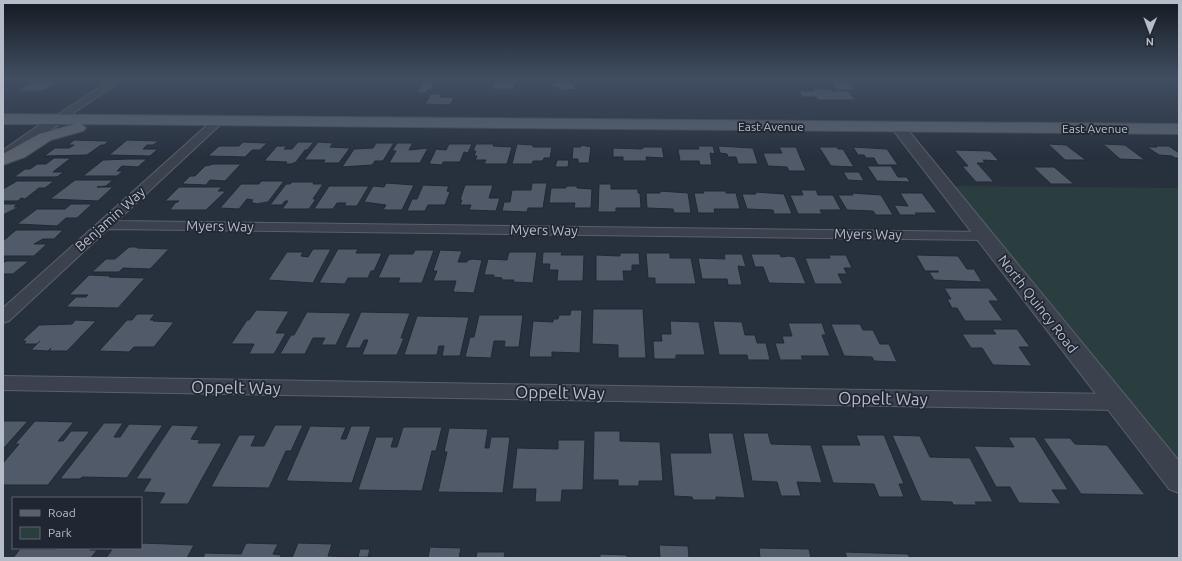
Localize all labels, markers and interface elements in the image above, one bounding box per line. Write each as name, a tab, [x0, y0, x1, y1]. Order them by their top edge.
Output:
north arrow	[1130, 12, 1170, 52]
text: N	[1146, 36, 1154, 48]
street label: East Avenue	[738, 120, 804, 133]
street label: East Avenue	[1062, 122, 1128, 135]
street label: Benjamin Way	[72, 183, 148, 255]
street label: Myers Way	[186, 217, 254, 235]
street label: Myers Way	[510, 221, 578, 239]
street label: Myers Way	[834, 225, 902, 243]
street label: North Quincy Road	[995, 252, 1081, 356]
street label: Oppelt Way	[191, 377, 281, 397]
street label: Oppelt Way	[515, 382, 605, 402]
street label: Oppelt Way	[838, 388, 928, 408]
legend	[12, 497, 142, 549]
text: Road	[48, 506, 76, 519]
text: Park	[48, 526, 72, 539]

